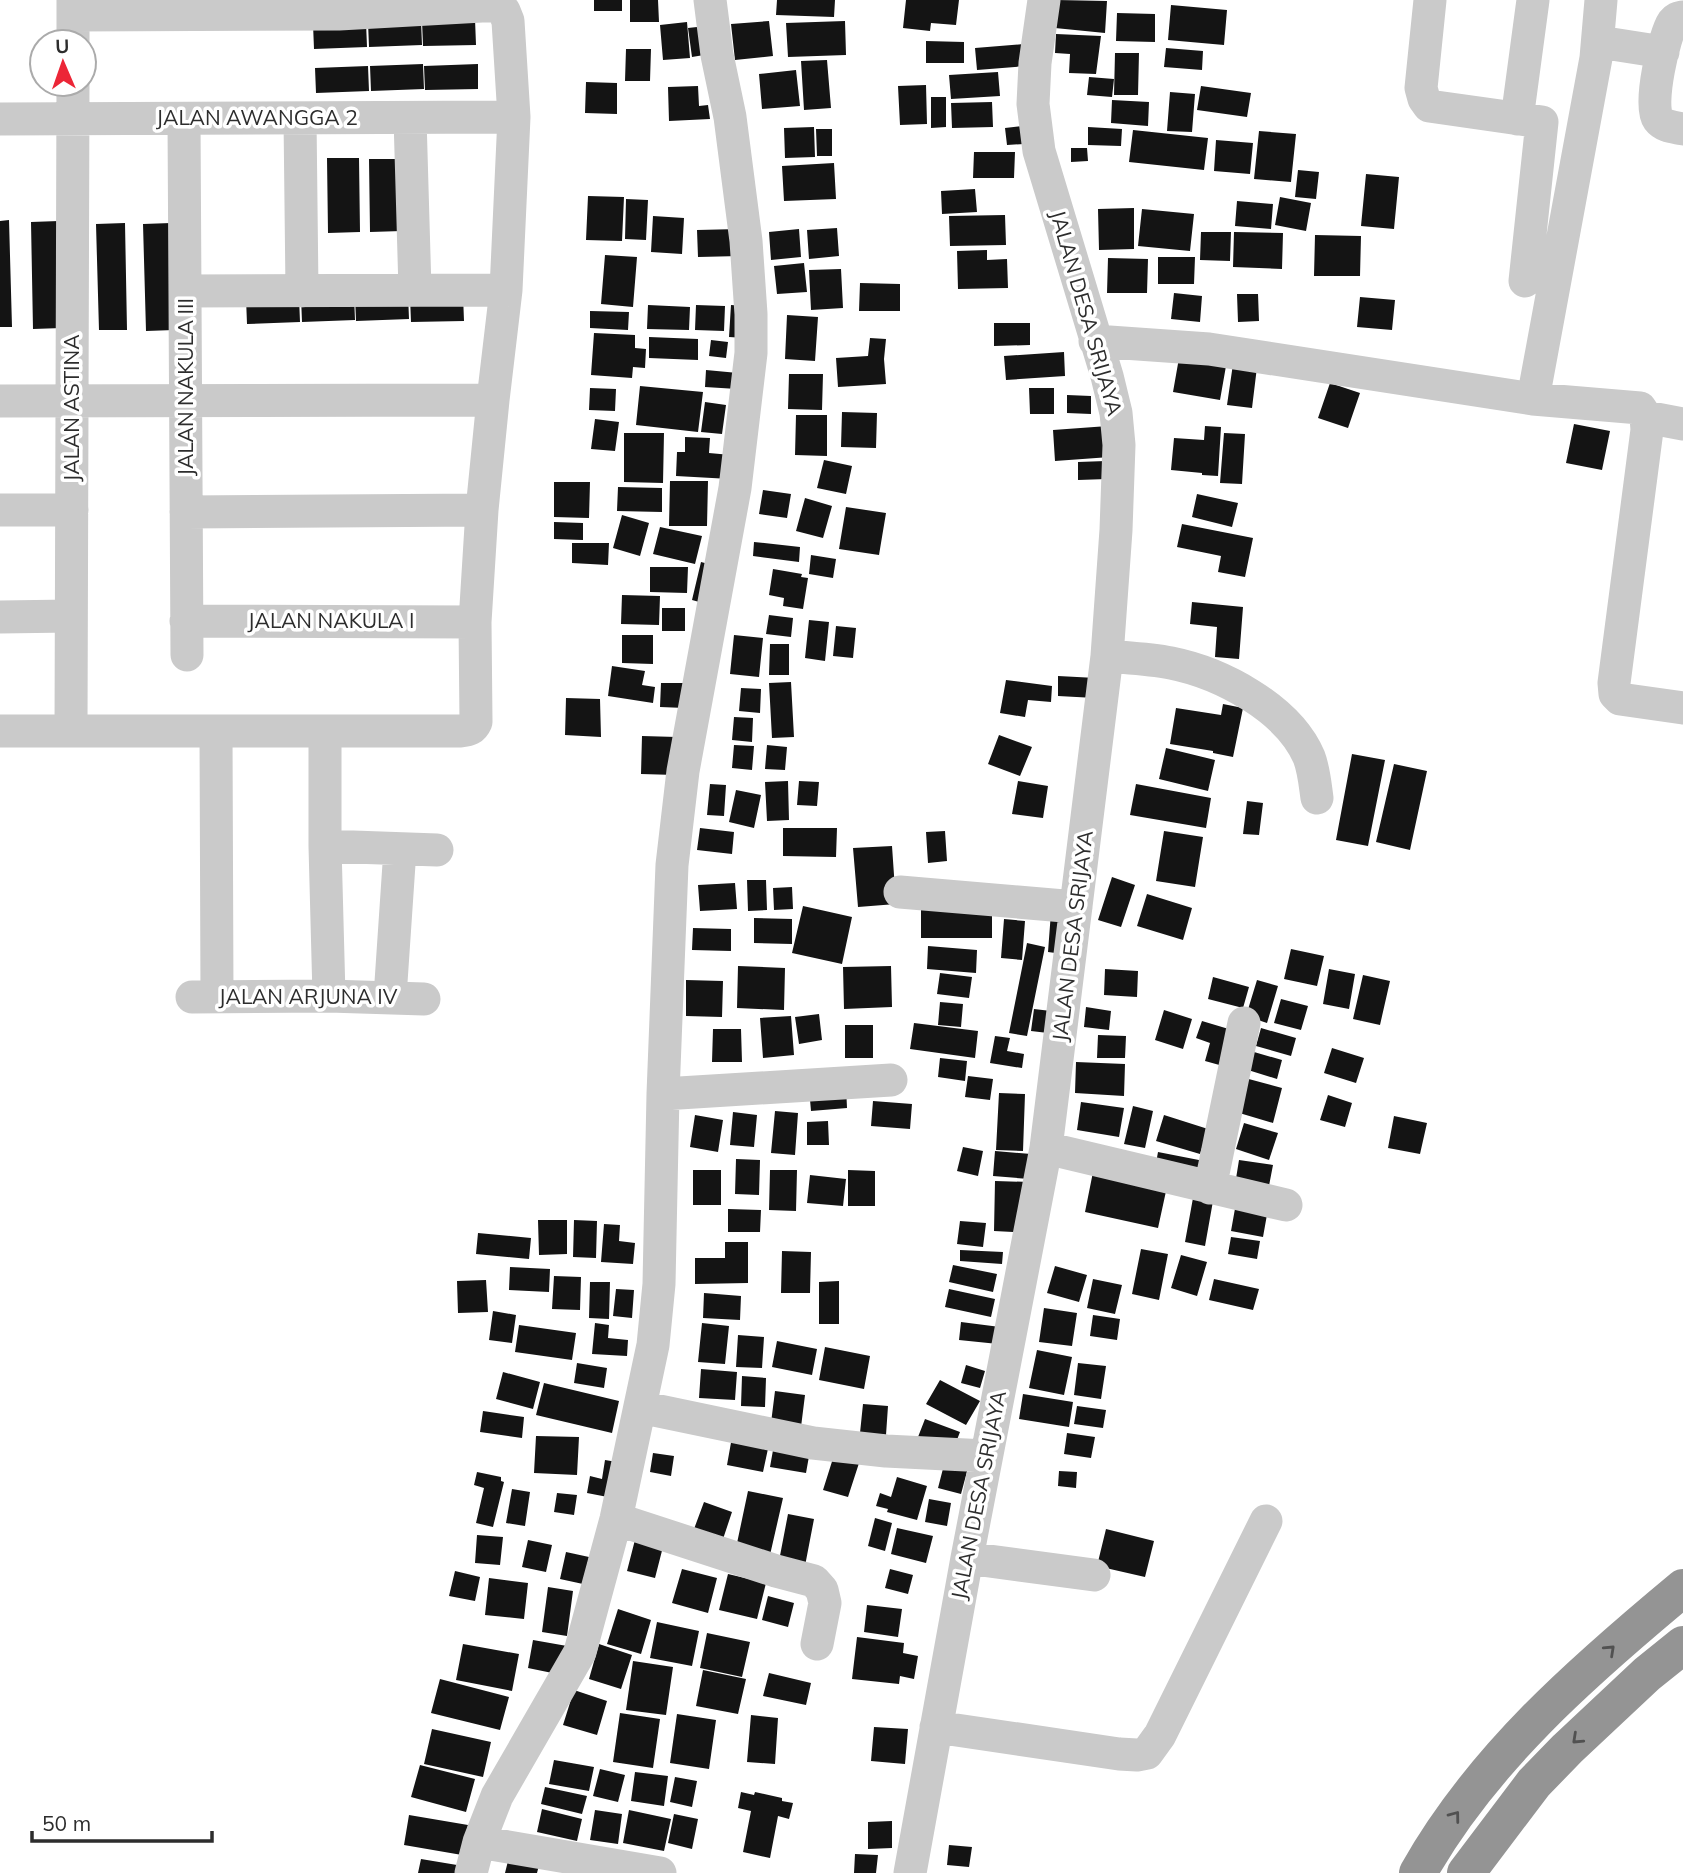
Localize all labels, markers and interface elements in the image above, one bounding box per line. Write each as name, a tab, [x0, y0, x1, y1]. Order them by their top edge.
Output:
north arrow	[28, 28, 98, 98]
text: U	[55, 34, 70, 58]
street label: JALAN AWANGGA 2	[156, 104, 358, 130]
street label: JALAN DESA SRIJAYA	[1045, 207, 1129, 419]
street label: JALAN NAKULA III	[172, 298, 198, 476]
street label: JALAN ASTINA	[58, 334, 84, 482]
street label: JALAN NAKULA I	[248, 607, 414, 633]
street label: JALAN DESA SRIJAYA	[1046, 828, 1098, 1043]
street label: JALAN ARJUNA IV	[219, 983, 398, 1009]
street label: JALAN DESA SRIJAYA	[945, 1387, 1011, 1602]
one-way arrow	[1602, 1645, 1615, 1658]
one-way arrow	[1572, 1731, 1585, 1743]
scale bar	[32, 1800, 212, 1844]
text: 50 m	[42, 1810, 91, 1836]
one-way arrow	[1447, 1811, 1459, 1824]

